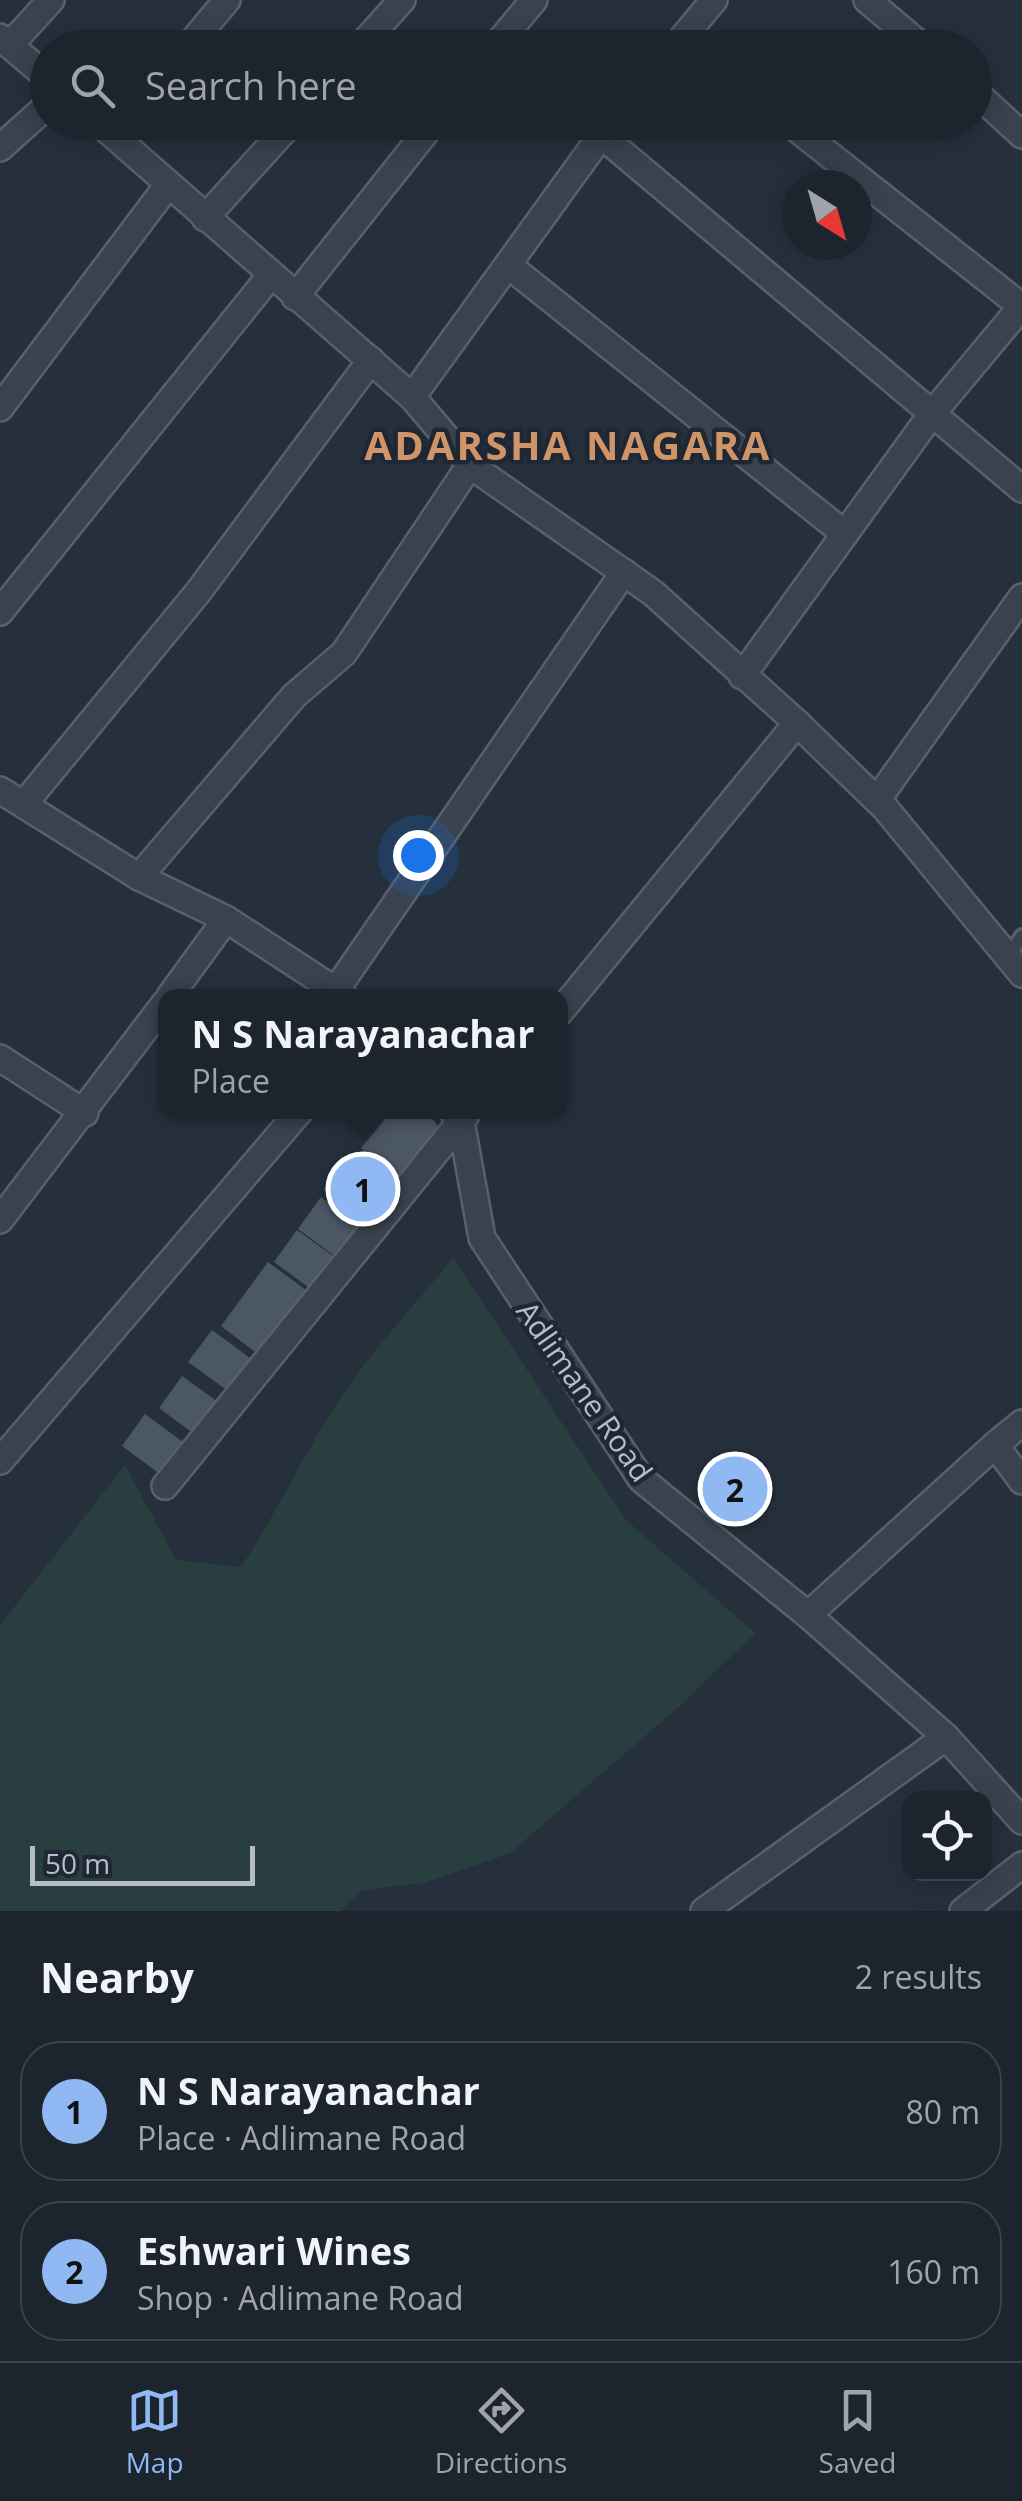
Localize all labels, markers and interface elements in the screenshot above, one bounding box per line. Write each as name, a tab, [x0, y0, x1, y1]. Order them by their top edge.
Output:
search box	[30, 30, 992, 140]
icon: search	[65, 58, 120, 113]
text: Search here	[145, 59, 357, 111]
north arrow	[782, 170, 872, 260]
district label: ADARSHA NAGARA	[364, 417, 772, 472]
your location	[393, 830, 444, 881]
popup	[158, 989, 568, 1119]
text: N S Narayanachar	[192, 1007, 534, 1059]
text: Place	[192, 1059, 270, 1102]
pin: 1	[330, 1152, 396, 1226]
street label: Adlimane Road	[508, 1293, 662, 1489]
pin: 2	[702, 1452, 768, 1526]
map controls	[902, 1791, 992, 1881]
button: locate	[902, 1791, 992, 1881]
scale bar	[30, 1841, 255, 1886]
text: 50 m	[45, 1844, 110, 1882]
text: Nearby	[40, 1948, 194, 2005]
text: 2 results	[855, 1955, 982, 1998]
text: N S Narayanachar	[137, 2064, 480, 2116]
text: 1	[65, 2090, 84, 2133]
text: 80 m	[905, 2090, 980, 2133]
text: Place · Adlimane Road	[137, 2116, 466, 2159]
text: Eshwari Wines	[137, 2224, 411, 2276]
text: 2	[65, 2250, 84, 2293]
text: 160 m	[887, 2250, 980, 2293]
text: Shop · Adlimane Road	[137, 2276, 464, 2319]
tab: Map	[126, 2383, 184, 2481]
tab: Directions	[435, 2383, 567, 2481]
tab: Saved	[819, 2383, 896, 2481]

